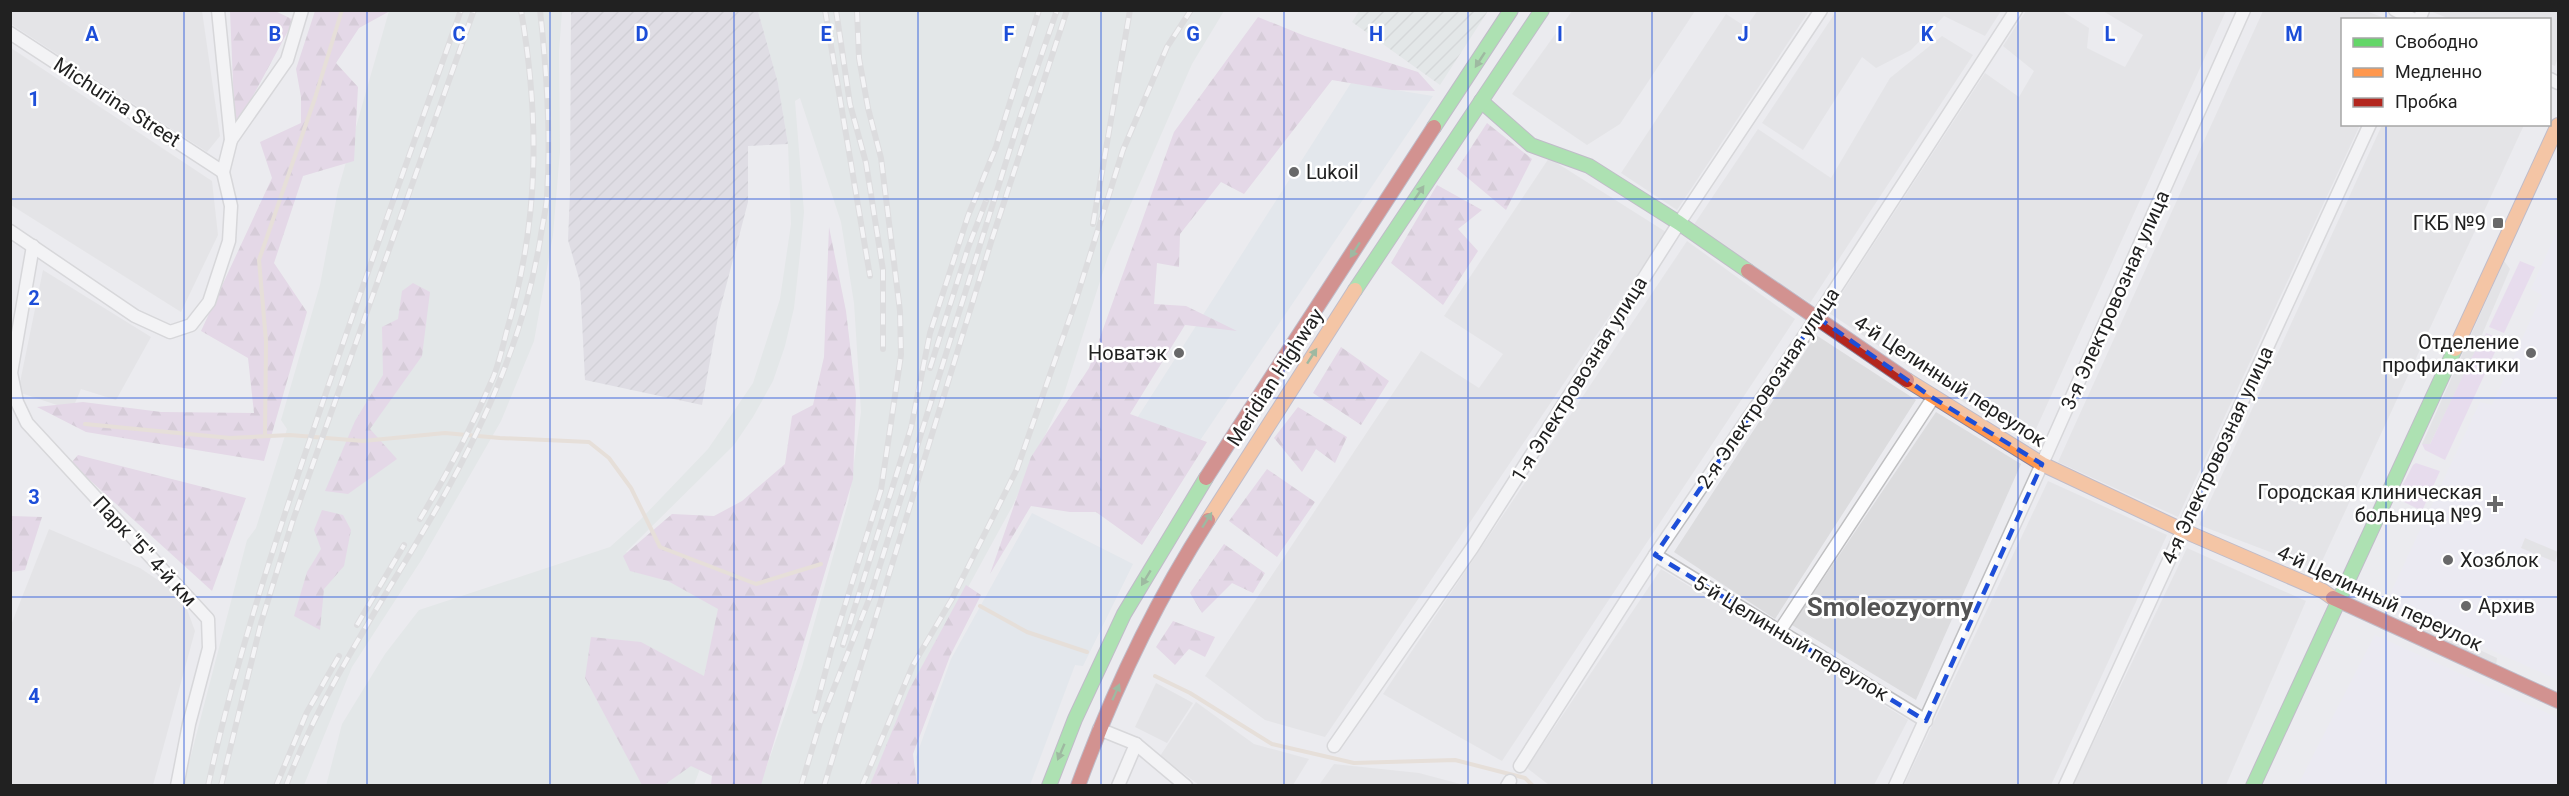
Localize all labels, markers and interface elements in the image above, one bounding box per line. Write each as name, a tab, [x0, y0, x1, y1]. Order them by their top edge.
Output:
legend	[2341, 18, 2551, 126]
text: A	[85, 22, 99, 46]
text: B	[269, 22, 281, 46]
text: C	[452, 22, 466, 46]
text: D	[636, 22, 649, 46]
text: E	[820, 22, 832, 46]
text: F	[1004, 22, 1015, 46]
text: G	[1186, 22, 1200, 46]
text: H	[1369, 22, 1383, 46]
text: I	[1557, 22, 1563, 46]
text: J	[1737, 22, 1749, 46]
text: K	[1921, 22, 1934, 46]
text: L	[2105, 22, 2116, 46]
text: M	[2285, 22, 2303, 46]
text: Свободно	[2395, 31, 2478, 52]
one-way arrow	[1474, 51, 1485, 68]
street label: Michurina Street	[49, 52, 185, 152]
text: Медленно	[2395, 61, 2482, 82]
text: 1	[28, 87, 40, 111]
text: Пробка	[2395, 91, 2458, 112]
place label: Lukoil	[1306, 160, 1359, 184]
marker: Lukoil	[1287, 165, 1301, 179]
one-way arrow	[1413, 185, 1424, 201]
street label: 3-я Электровозная улица	[2056, 187, 2174, 413]
place label: ГКБ №9	[2413, 211, 2486, 235]
marker: ГКБ №9	[2491, 216, 2505, 230]
one-way arrow	[1349, 242, 1360, 258]
street label: 1-я Электровозная улица	[1506, 272, 1652, 486]
street label: 2-я Электровозная улица	[1692, 283, 1844, 493]
text: 2	[28, 286, 40, 310]
street label: Meridian Highway	[1222, 303, 1329, 450]
street label: 4-й Целинный переулок	[1850, 310, 2050, 452]
place label: Отделение профилактики	[2382, 330, 2519, 377]
place label: Новатэк	[1088, 341, 1167, 365]
street label: 4-я Электровозная улица	[2156, 342, 2278, 568]
marker: Новатэк	[1172, 346, 1186, 360]
marker: Отделение профилактики	[2524, 346, 2538, 360]
one-way arrow	[1306, 348, 1317, 364]
place label: Городская клиническая больница №9	[2258, 480, 2482, 527]
text: 3	[28, 485, 40, 509]
street label: Парк "Б" 4-й км	[88, 491, 202, 611]
marker: Городская клиническая больница №9	[2486, 495, 2504, 513]
one-way arrow	[1201, 512, 1212, 528]
street label: 4-й Целинный переулок	[2274, 540, 2486, 656]
place label: Хозблок	[2460, 548, 2539, 572]
marker: Хозблок	[2441, 553, 2455, 567]
one-way arrow	[1140, 570, 1151, 586]
street label: 5-й Целинный переулок	[1689, 570, 1893, 706]
district label: Smoleozyorny	[1807, 592, 1974, 622]
place label: Архив	[2478, 594, 2535, 618]
marker: Архив	[2459, 599, 2473, 613]
text: 4	[28, 684, 40, 708]
one-way arrow	[1111, 684, 1120, 701]
one-way arrow	[1056, 744, 1066, 762]

